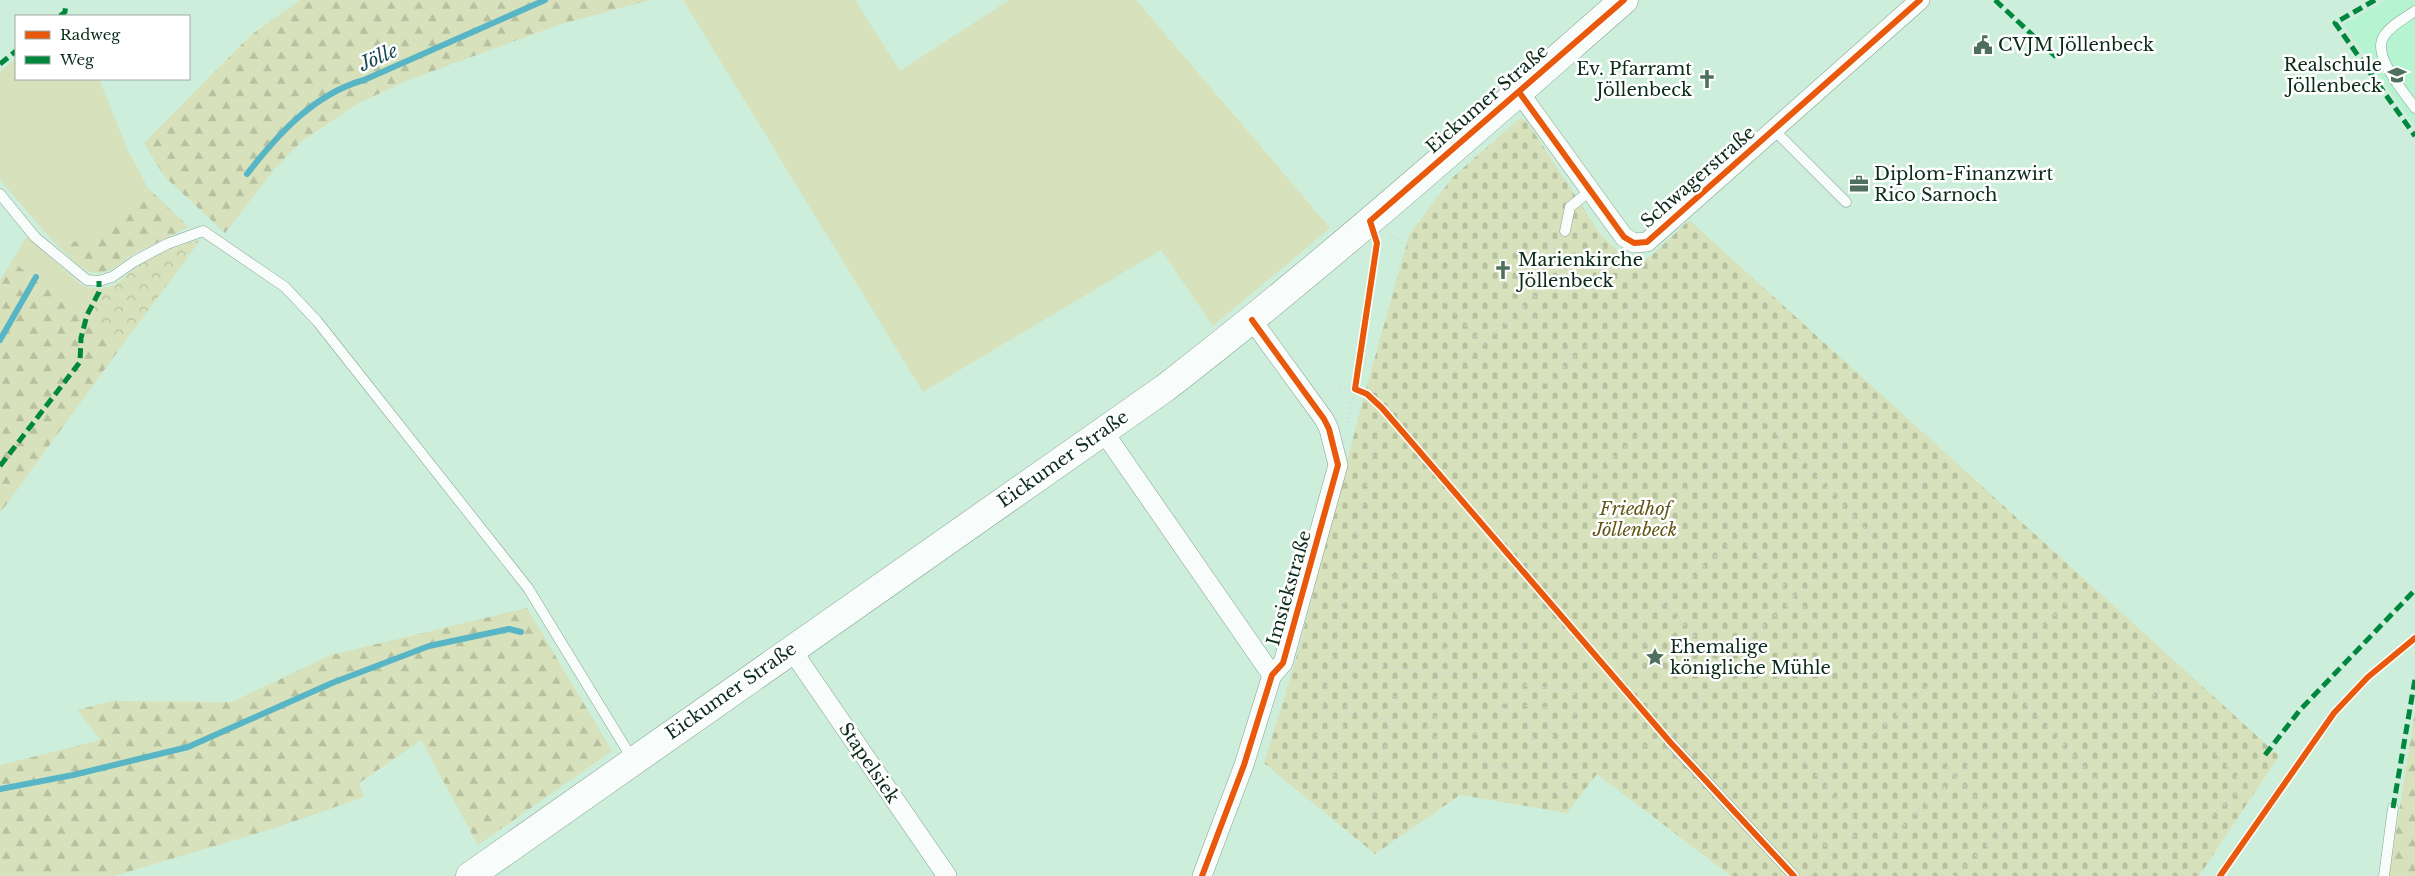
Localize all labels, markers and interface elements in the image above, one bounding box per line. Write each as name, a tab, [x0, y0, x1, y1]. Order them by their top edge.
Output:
legend	[15, 15, 190, 80]
text: Radweg	[60, 25, 121, 44]
public building icon: CVJM Jöllenbeck	[1972, 34, 1994, 56]
place label: CVJM Jöllenbeck	[1998, 34, 2154, 56]
water label: Jölle	[354, 39, 401, 77]
street label: Eickumer Straße	[1422, 40, 1552, 158]
text: Weg	[59, 50, 95, 69]
place label: Realschule Jöllenbeck	[2283, 54, 2382, 97]
place label: Ev. Pfarramt Jöllenbeck	[1576, 58, 1692, 101]
school or university icon: Realschule Jöllenbeck	[2386, 64, 2408, 86]
church icon: Ev. Pfarramt Jöllenbeck	[1696, 68, 1718, 90]
street label: Schwagerstraße	[1636, 121, 1760, 233]
place label: Diplom-Finanzwirt Rico Sarnoch	[1874, 163, 2053, 206]
office icon: Diplom-Finanzwirt Rico Sarnoch	[1848, 173, 1870, 195]
place label: Marienkirche Jöllenbeck	[1516, 249, 1643, 292]
church icon: Marienkirche Jöllenbeck	[1492, 259, 1514, 281]
street label: Eickumer Straße	[993, 406, 1133, 512]
park label: Friedhof Jöllenbeck	[1592, 498, 1677, 541]
street label: Imsiekstraße	[1262, 528, 1316, 648]
place label: Ehemalige königliche Mühle	[1670, 636, 1831, 679]
street label: Eickumer Straße	[661, 638, 801, 744]
place icon: Ehemalige königliche Mühle	[1644, 646, 1666, 668]
street label: Stapelsiek	[834, 719, 904, 807]

